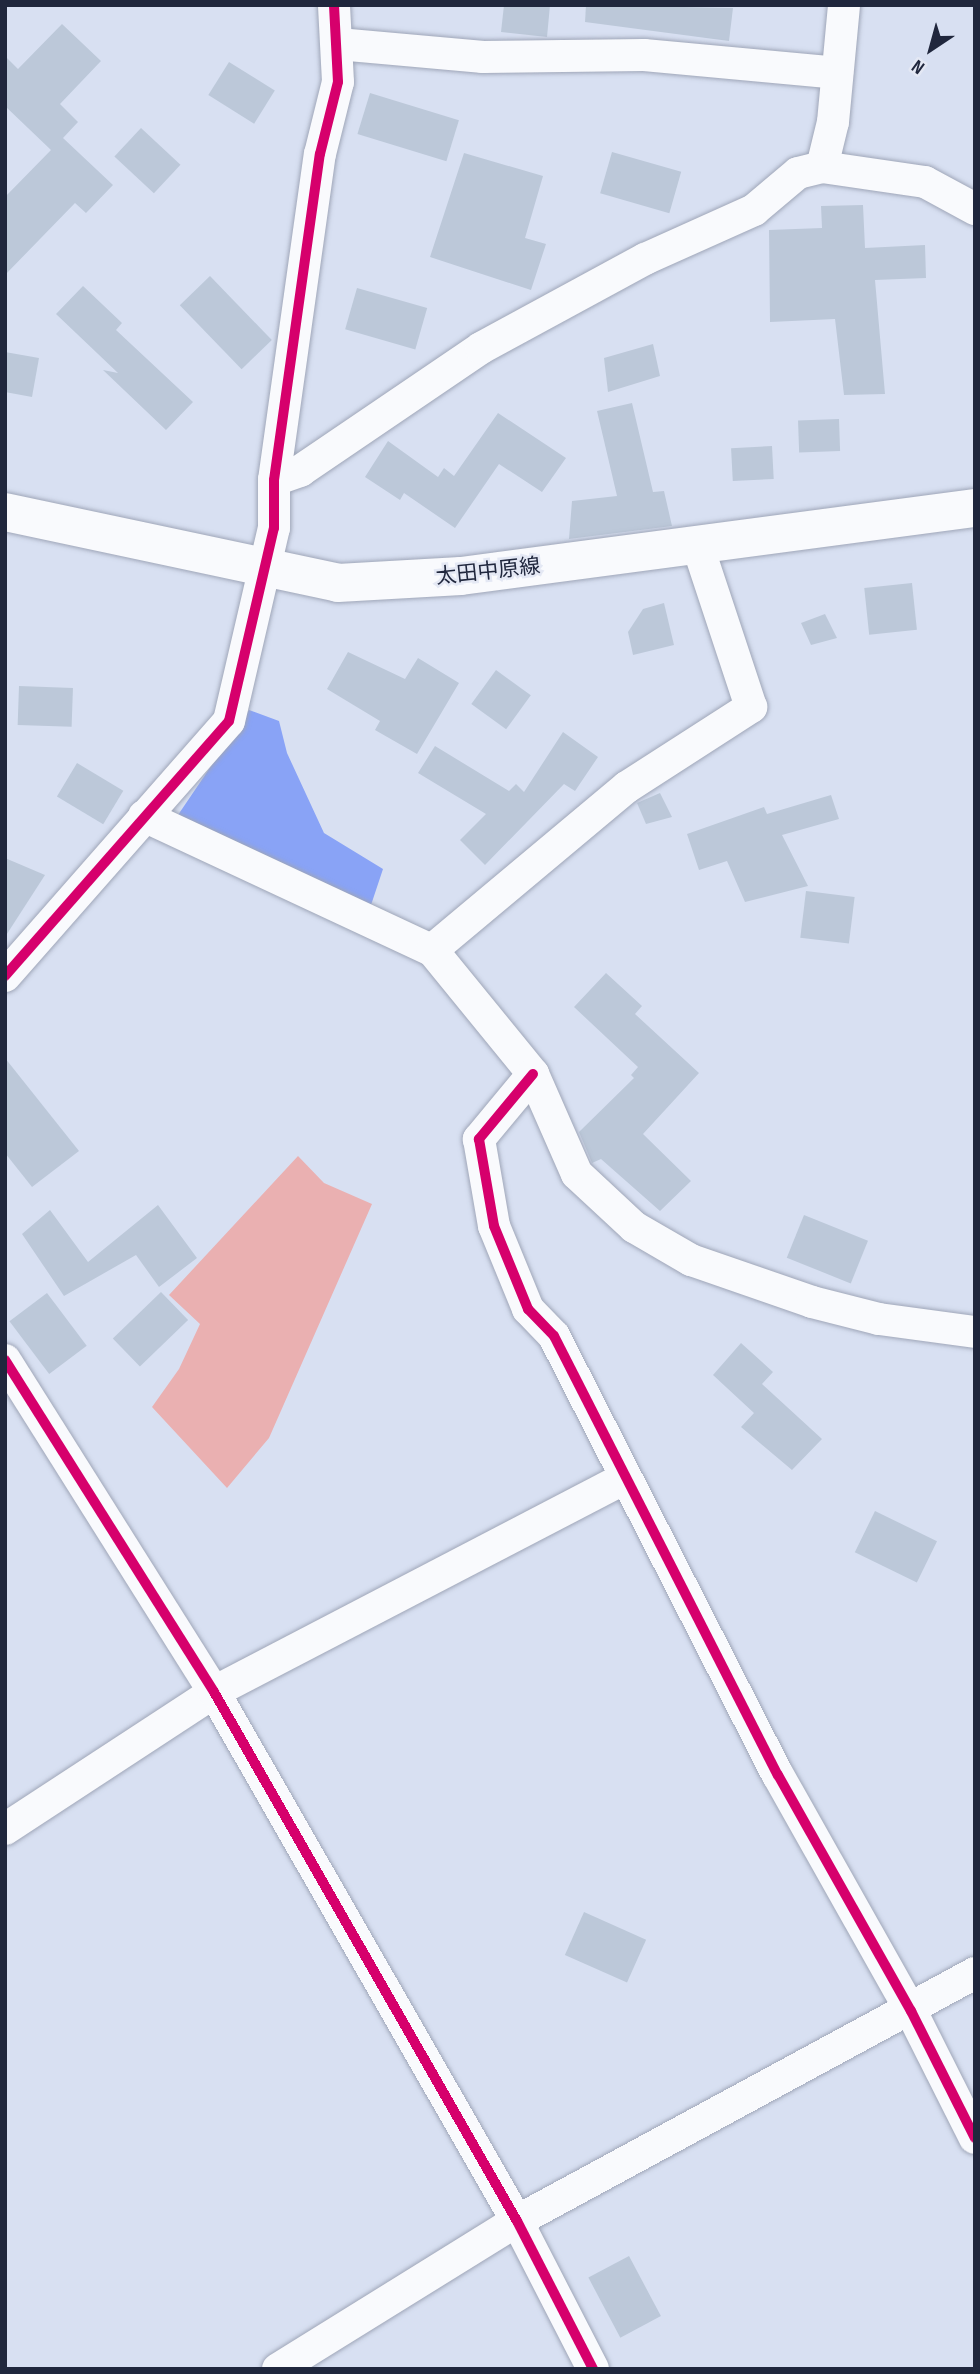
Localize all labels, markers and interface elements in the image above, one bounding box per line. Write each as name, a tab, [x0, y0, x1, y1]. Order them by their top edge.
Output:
north arrow	[896, 14, 966, 84]
text: N	[907, 54, 929, 79]
street label: 太田中原線	[434, 554, 542, 590]

